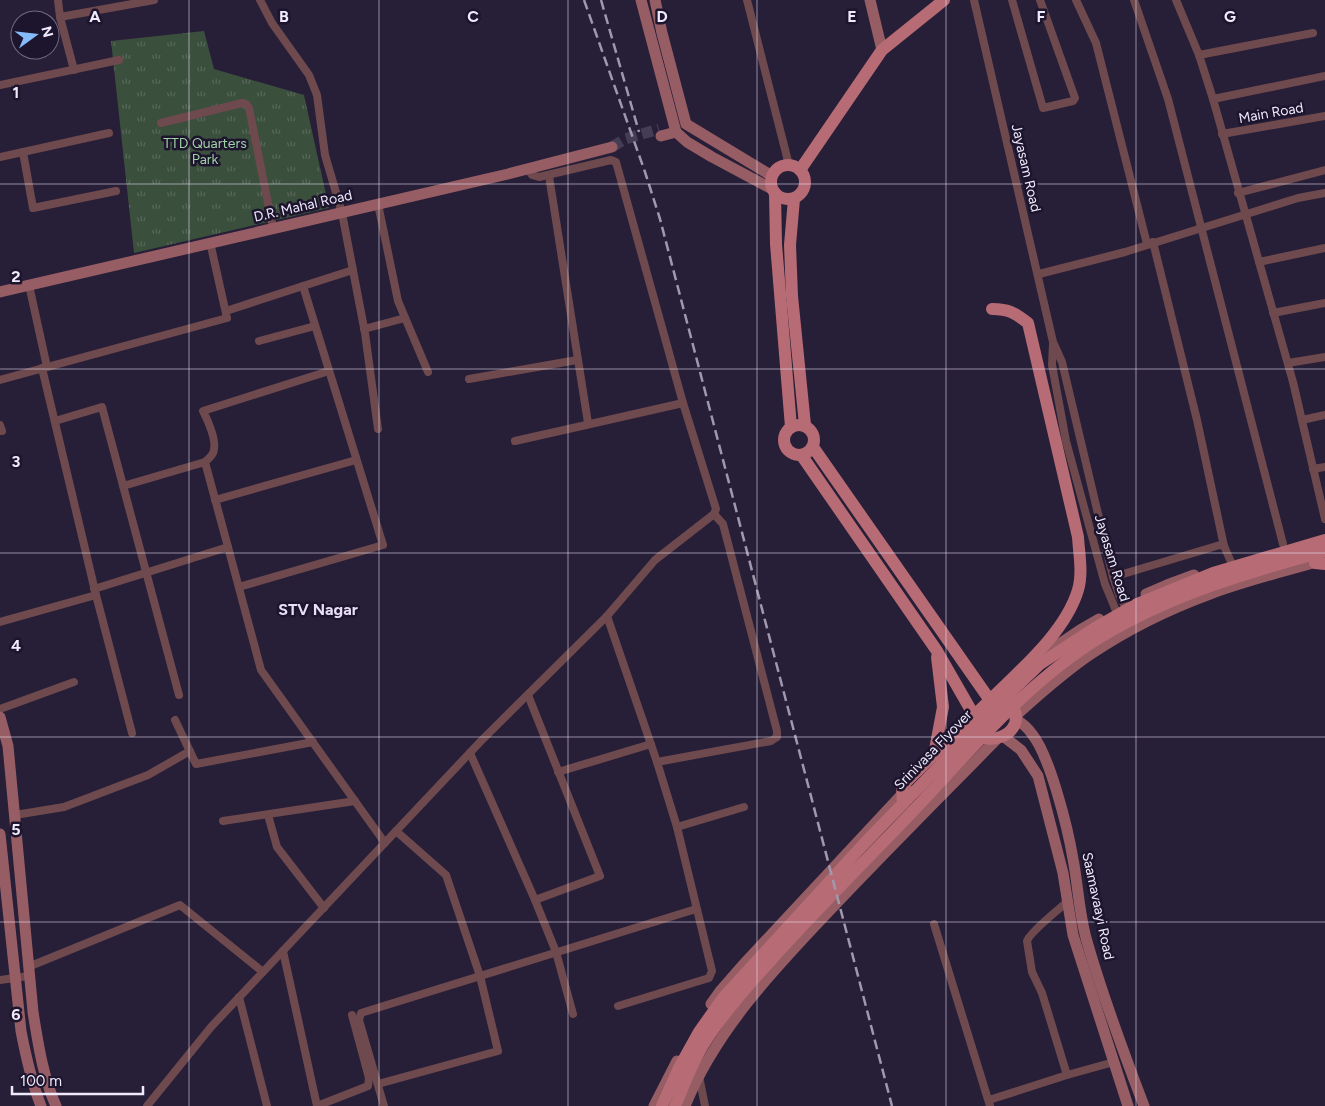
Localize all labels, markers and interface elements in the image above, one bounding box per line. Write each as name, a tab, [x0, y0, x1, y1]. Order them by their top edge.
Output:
text: A	[89, 7, 101, 26]
text: B	[279, 7, 289, 26]
text: C	[467, 7, 479, 26]
text: D	[656, 7, 668, 26]
text: E	[847, 7, 857, 26]
text: F	[1037, 7, 1046, 26]
text: G	[1224, 7, 1236, 26]
north arrow	[10, 10, 60, 60]
text: N	[37, 24, 57, 39]
text: 1	[13, 83, 19, 102]
street label: Main Road	[1237, 99, 1305, 127]
street label: Jayasam Road	[1008, 122, 1044, 214]
park label: TTD Quarters Park	[163, 135, 247, 168]
street label: D.R. Mahal Road	[252, 186, 354, 226]
text: 2	[11, 267, 21, 286]
text: 3	[12, 452, 21, 471]
street label: Jayasam Road	[1091, 513, 1133, 603]
district label: STV Nagar	[278, 600, 358, 619]
text: 4	[11, 636, 21, 655]
street label: Srinivasa Flyover	[891, 706, 976, 793]
text: 5	[11, 820, 21, 839]
street label: Saamavaayi Road	[1078, 851, 1118, 961]
text: 6	[11, 1005, 21, 1024]
scale bar	[12, 1064, 144, 1096]
text: 100 m	[20, 1072, 62, 1090]

